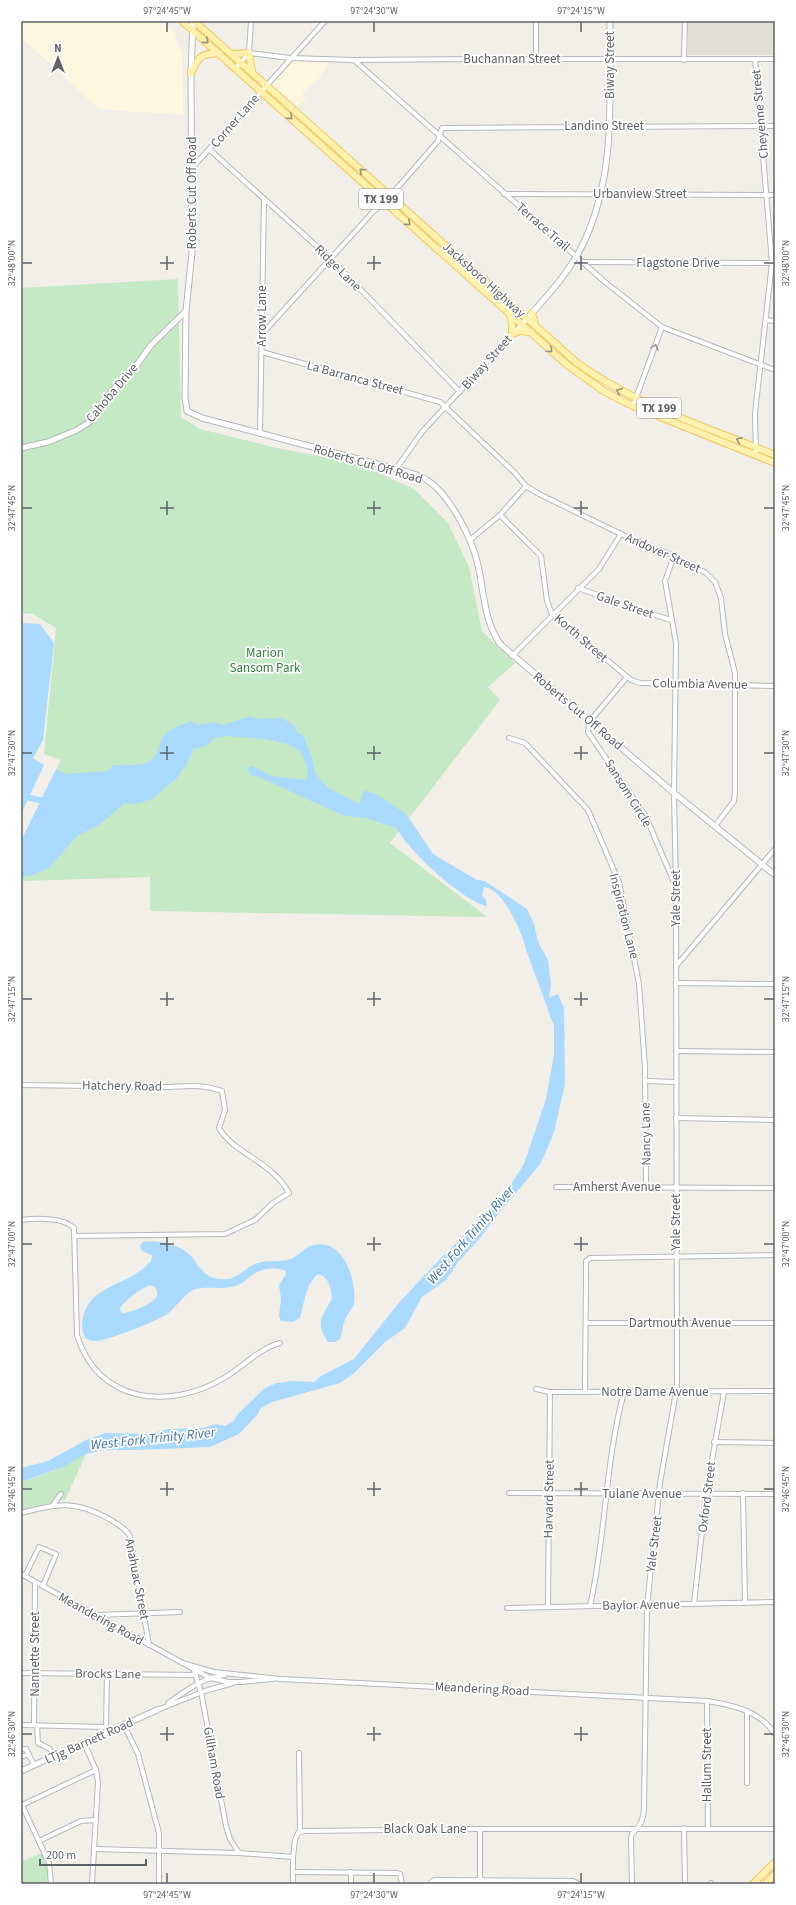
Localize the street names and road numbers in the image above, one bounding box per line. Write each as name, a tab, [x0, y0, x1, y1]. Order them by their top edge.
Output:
street label: Biway Street	[601, 30, 619, 99]
street label: Buchannan Street	[463, 50, 561, 68]
street label: Cheyenne Street	[747, 68, 773, 159]
street label: Corner Lane	[207, 90, 263, 152]
street label: Landino Street	[564, 117, 644, 135]
street label: Roberts Cut Off Road	[183, 137, 201, 249]
street label: Urbanview Street	[593, 185, 688, 203]
road number: TX 199	[359, 189, 403, 209]
street label: Terrace Trail	[512, 199, 574, 255]
street label: Jacksboro Highway	[439, 238, 529, 322]
street label: Ridge Lane	[311, 241, 365, 295]
street label: Flagstone Drive	[636, 254, 720, 272]
street label: Arrow Lane	[253, 285, 271, 347]
street label: Biway Street	[458, 330, 517, 393]
street label: La Barranca Street	[305, 356, 406, 400]
street label: Cahoba Drive	[82, 359, 142, 427]
road number: TX 199	[637, 398, 681, 418]
street label: Roberts Cut Off Road	[311, 440, 425, 488]
street label: Andover Street	[623, 528, 704, 578]
street label: Gale Street	[594, 587, 657, 623]
street label: Korth Street	[550, 610, 612, 667]
street label: Roberts Cut Off Road	[529, 668, 627, 754]
street label: Columbia Avenue	[652, 674, 748, 694]
street label: Sansom Circle	[600, 756, 656, 830]
street label: Yale Street	[667, 869, 685, 927]
street label: Inspiration Lane	[605, 871, 643, 961]
street label: Hatchery Road	[82, 1076, 162, 1096]
street label: Nancy Lane	[636, 1102, 656, 1166]
street label: Amherst Avenue	[573, 1178, 661, 1196]
street label: Yale Street	[667, 1193, 685, 1251]
street label: Dartmouth Avenue	[629, 1314, 731, 1332]
street label: Notre Dame Avenue	[601, 1383, 709, 1401]
street label: Harvard Street	[539, 1459, 559, 1539]
street label: Oxford Street	[694, 1460, 720, 1534]
street label: Tulane Avenue	[602, 1485, 682, 1503]
street label: Yale Street	[641, 1514, 666, 1574]
street label: Anahuac Street	[120, 1537, 154, 1622]
street label: Meandering Road	[55, 1588, 147, 1650]
street label: Baylor Avenue	[602, 1595, 680, 1615]
street label: Nannette Street	[26, 1611, 44, 1697]
street label: Brocks Lane	[75, 1664, 141, 1684]
street label: Meandering Road	[434, 1678, 530, 1700]
street label: LTjg Barnett Road	[42, 1713, 136, 1769]
street label: Gillham Road	[199, 1726, 229, 1800]
street label: Hallum Street	[698, 1727, 716, 1802]
street label: Black Oak Lane	[383, 1820, 467, 1838]

